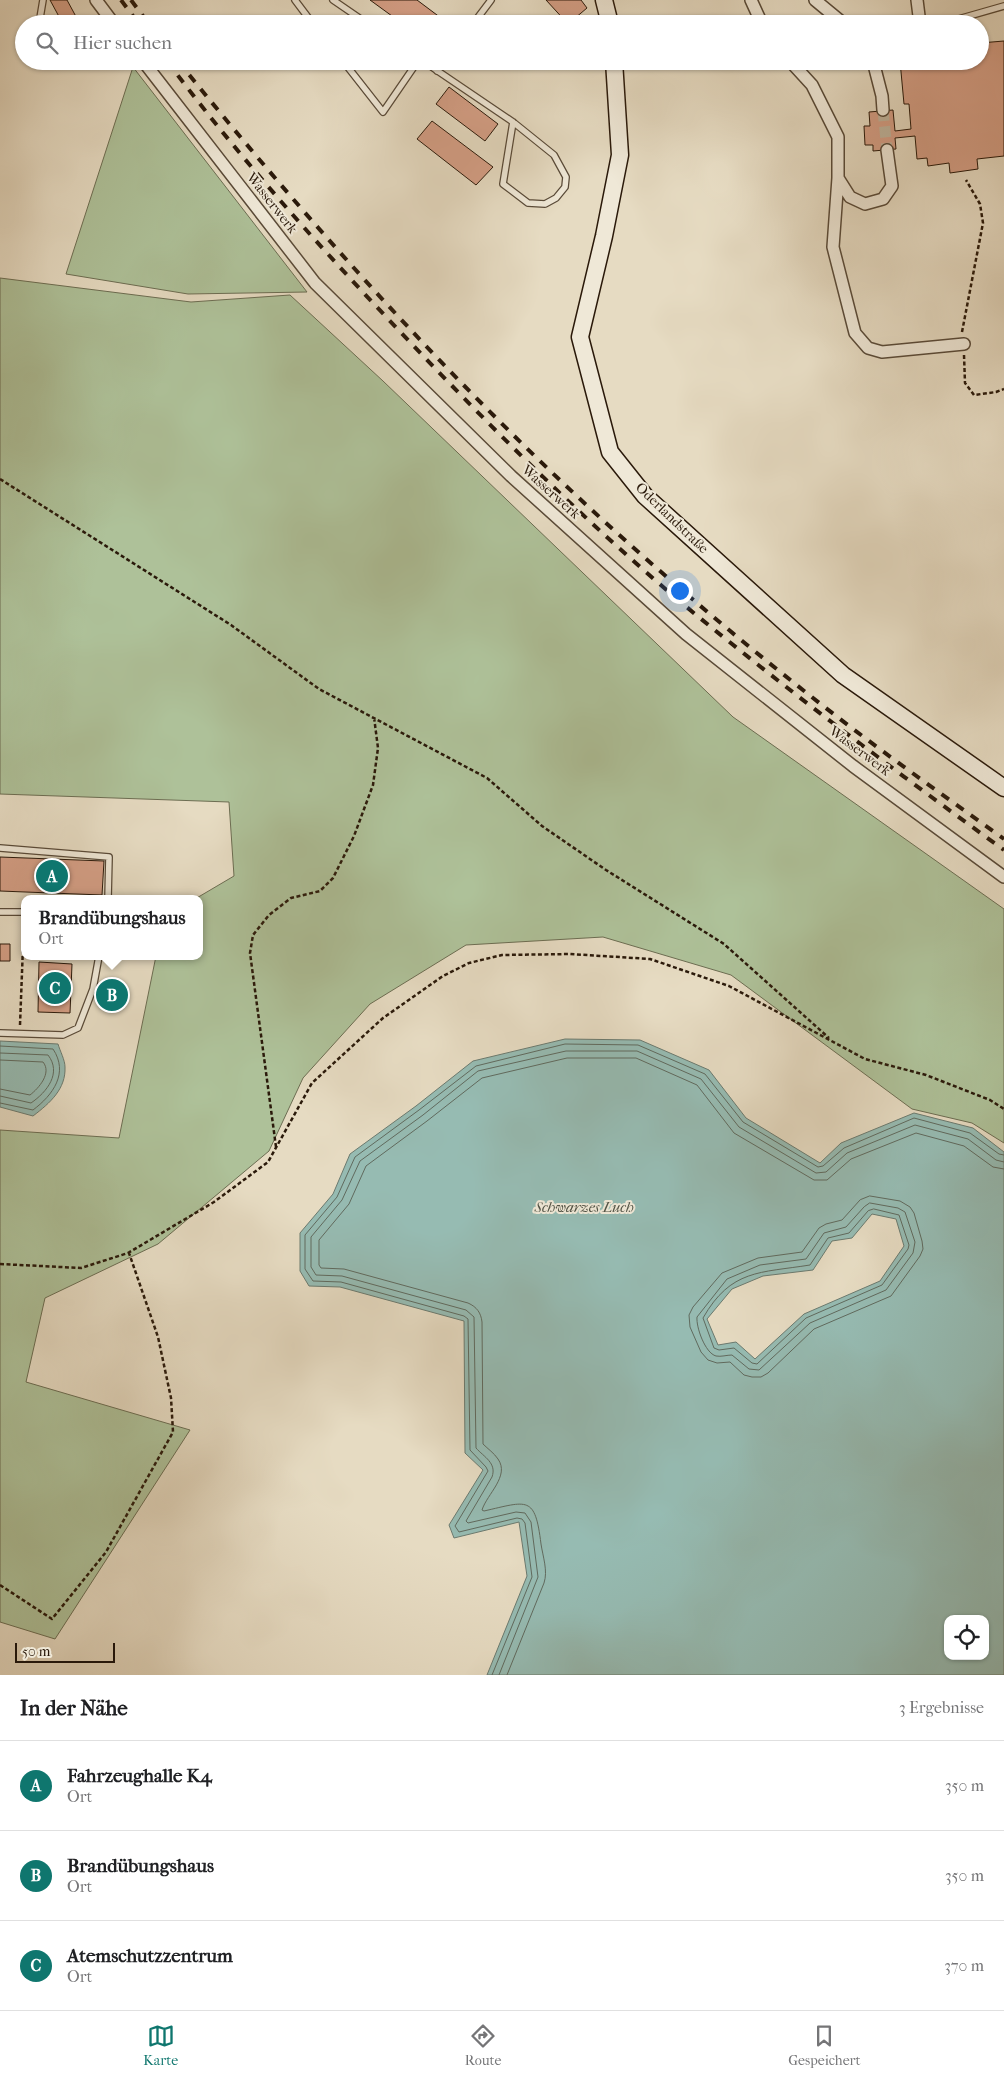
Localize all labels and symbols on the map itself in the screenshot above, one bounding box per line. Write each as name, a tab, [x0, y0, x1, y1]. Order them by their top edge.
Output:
street label: Wasserwerk	[242, 168, 302, 237]
street label: Wasserwerk	[518, 461, 584, 523]
street label: Oderlandstraße	[632, 479, 712, 557]
your location	[667, 578, 693, 604]
street label: Wasserwerk	[825, 722, 895, 780]
pin: A	[36, 857, 68, 895]
pin: C	[39, 969, 71, 1007]
pin: B	[96, 976, 128, 1014]
water label: Schwarzes Luch	[533, 1198, 634, 1216]
scale bar	[15, 1640, 115, 1663]

